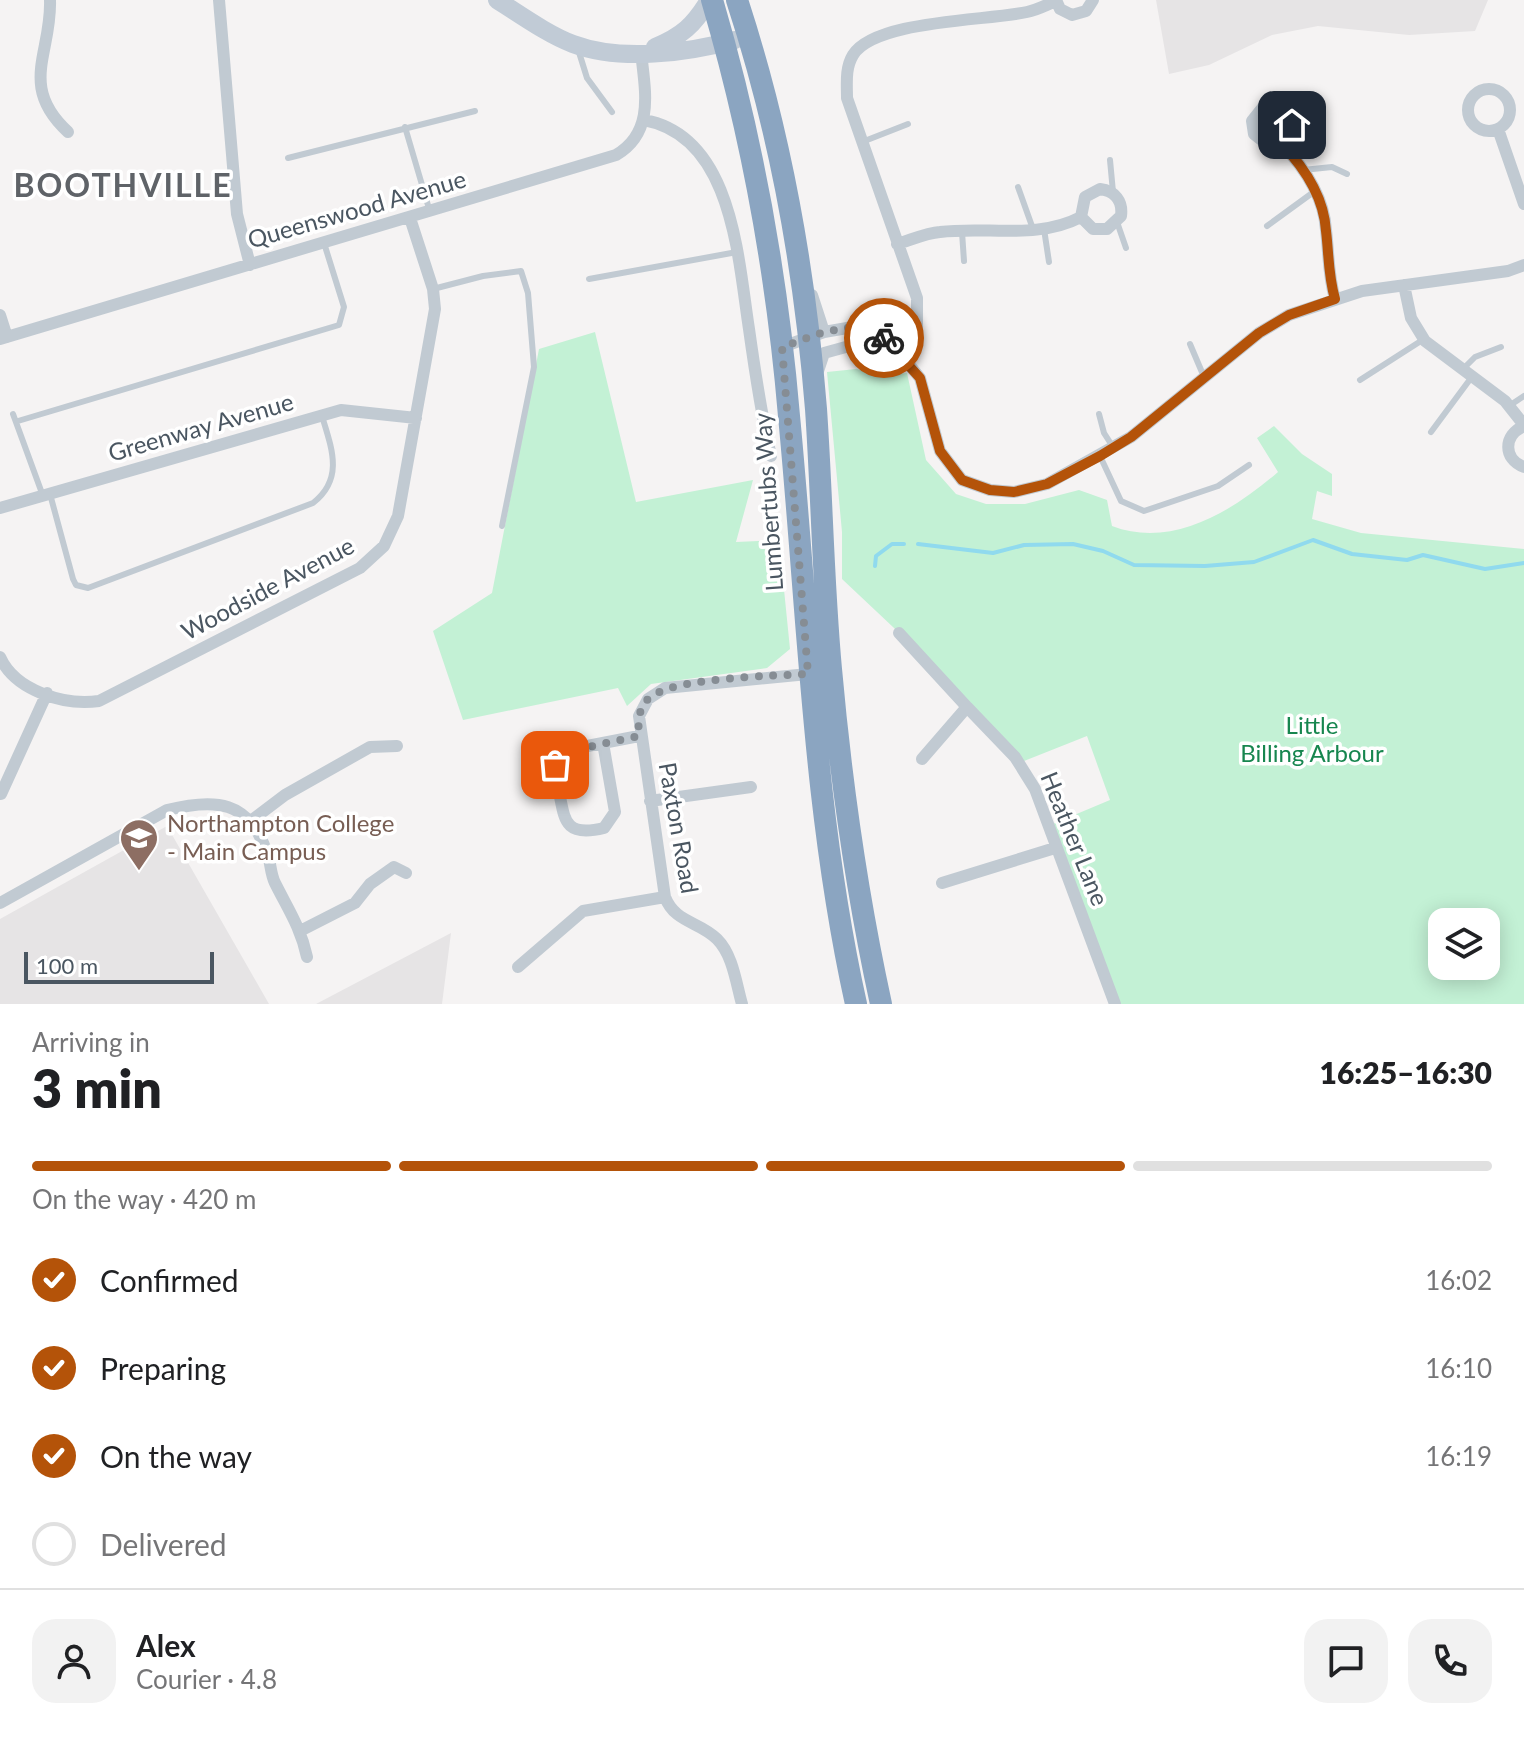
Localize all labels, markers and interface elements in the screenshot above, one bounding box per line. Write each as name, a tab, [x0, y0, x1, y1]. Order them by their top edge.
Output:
pin	[1258, 91, 1326, 159]
icon: home	[1270, 103, 1314, 147]
street label: Queenswood Avenue	[244, 164, 469, 254]
district label: BOOTHVILLE	[13, 165, 233, 204]
courier	[844, 298, 924, 378]
icon: bike	[862, 316, 906, 360]
street label: Greenway Avenue	[105, 386, 296, 467]
street label: Lumbertubs Way	[747, 411, 788, 592]
street label: Woodside Avenue	[176, 530, 359, 645]
park label: Little Billing Arbour	[1240, 710, 1384, 767]
pin	[521, 731, 589, 799]
icon: bag	[533, 743, 577, 787]
street label: Paxton Road	[654, 760, 705, 896]
street label: Heather Lane	[1035, 767, 1115, 910]
place label: Northampton College - Main Campus	[167, 808, 394, 865]
school or university icon: Northampton College - Main Campus	[118, 817, 160, 872]
map controls	[1428, 908, 1500, 980]
button: layers	[1428, 908, 1500, 980]
scale bar	[24, 948, 214, 984]
text: 100 m	[36, 952, 98, 979]
text: Arriving in	[32, 1026, 150, 1058]
text: 16:25–16:30	[1319, 1054, 1492, 1090]
text: 3 min	[32, 1057, 162, 1119]
text: On the way · 420 m	[32, 1183, 256, 1215]
icon: check	[32, 1258, 76, 1302]
text: Confirmed	[100, 1262, 239, 1298]
text: 16:02	[1425, 1264, 1492, 1296]
icon: check	[32, 1346, 76, 1390]
text: Preparing	[100, 1350, 226, 1386]
text: 16:10	[1425, 1352, 1492, 1384]
icon: check	[32, 1434, 76, 1478]
text: On the way	[100, 1438, 252, 1474]
text: 16:19	[1425, 1440, 1492, 1472]
text: Delivered	[100, 1526, 227, 1562]
button: person	[32, 1619, 116, 1703]
button: chat	[1304, 1619, 1388, 1703]
button: phone	[1408, 1619, 1492, 1703]
text: Alex	[136, 1627, 196, 1663]
text: Courier · 4.8	[136, 1663, 277, 1695]

